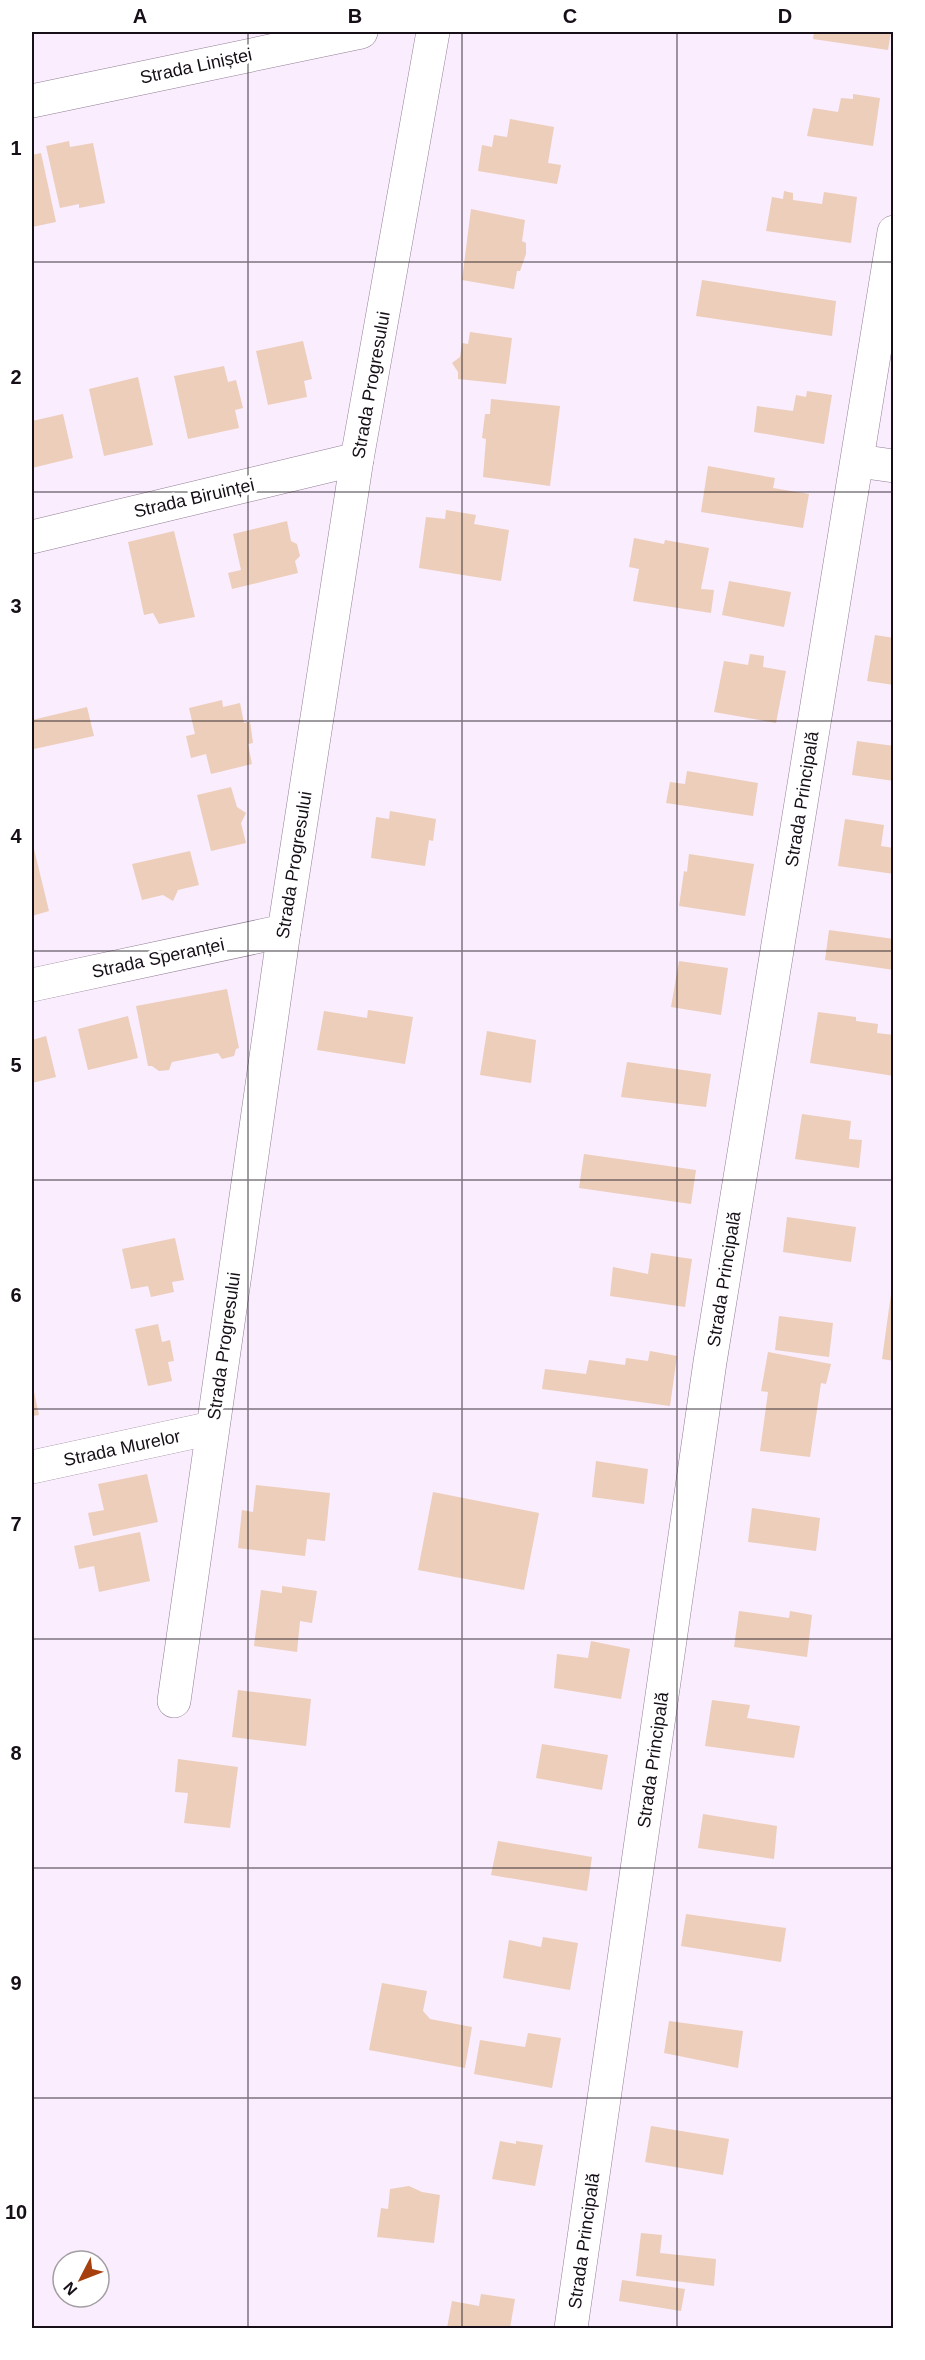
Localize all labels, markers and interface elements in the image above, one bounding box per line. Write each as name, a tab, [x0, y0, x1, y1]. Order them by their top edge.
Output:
text: A	[133, 5, 147, 27]
text: B	[348, 5, 362, 27]
text: C	[563, 5, 577, 27]
text: D	[778, 5, 792, 27]
street label: Strada Liniștei	[138, 44, 254, 88]
text: 1	[10, 137, 22, 159]
street label: Strada Progresului	[348, 310, 394, 460]
text: 2	[10, 366, 22, 388]
street label: Strada Biruinței	[132, 474, 256, 522]
text: 3	[10, 595, 22, 617]
street label: Strada Principală	[781, 729, 823, 868]
street label: Strada Progresului	[272, 790, 316, 940]
text: 4	[10, 825, 22, 847]
street label: Strada Speranței	[90, 934, 226, 982]
text: 5	[10, 1054, 22, 1076]
street label: Strada Principală	[703, 1209, 745, 1348]
street label: Strada Progresului	[204, 1271, 244, 1421]
text: 6	[10, 1284, 22, 1306]
street label: Strada Murelor	[62, 1426, 182, 1470]
text: 7	[10, 1513, 22, 1535]
street label: Strada Principală	[634, 1690, 673, 1829]
text: 8	[10, 1742, 22, 1764]
text: 9	[10, 1972, 22, 1994]
street label: Strada Principală	[565, 2171, 604, 2310]
text: 10	[5, 2201, 27, 2223]
north arrow	[51, 2249, 111, 2309]
text: N	[60, 2279, 80, 2299]

